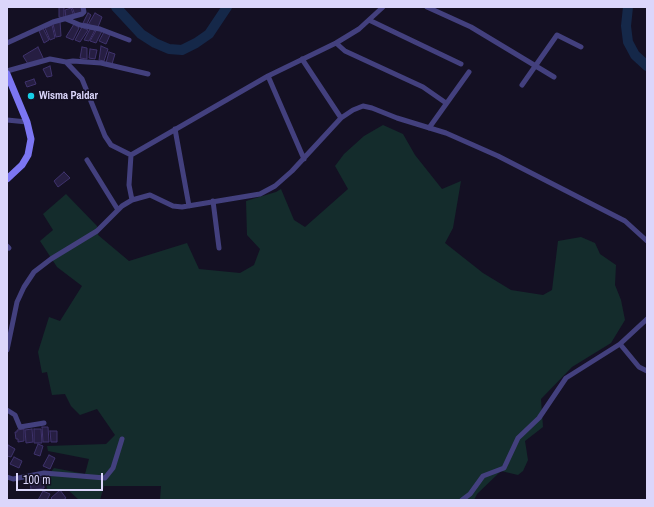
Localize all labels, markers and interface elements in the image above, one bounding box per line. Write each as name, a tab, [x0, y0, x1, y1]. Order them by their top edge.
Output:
place label: Wisma Paldar	[39, 89, 98, 103]
marker: Wisma Paldar	[26, 91, 36, 101]
scale bar	[18, 465, 105, 491]
text: 100 m	[23, 472, 50, 488]

